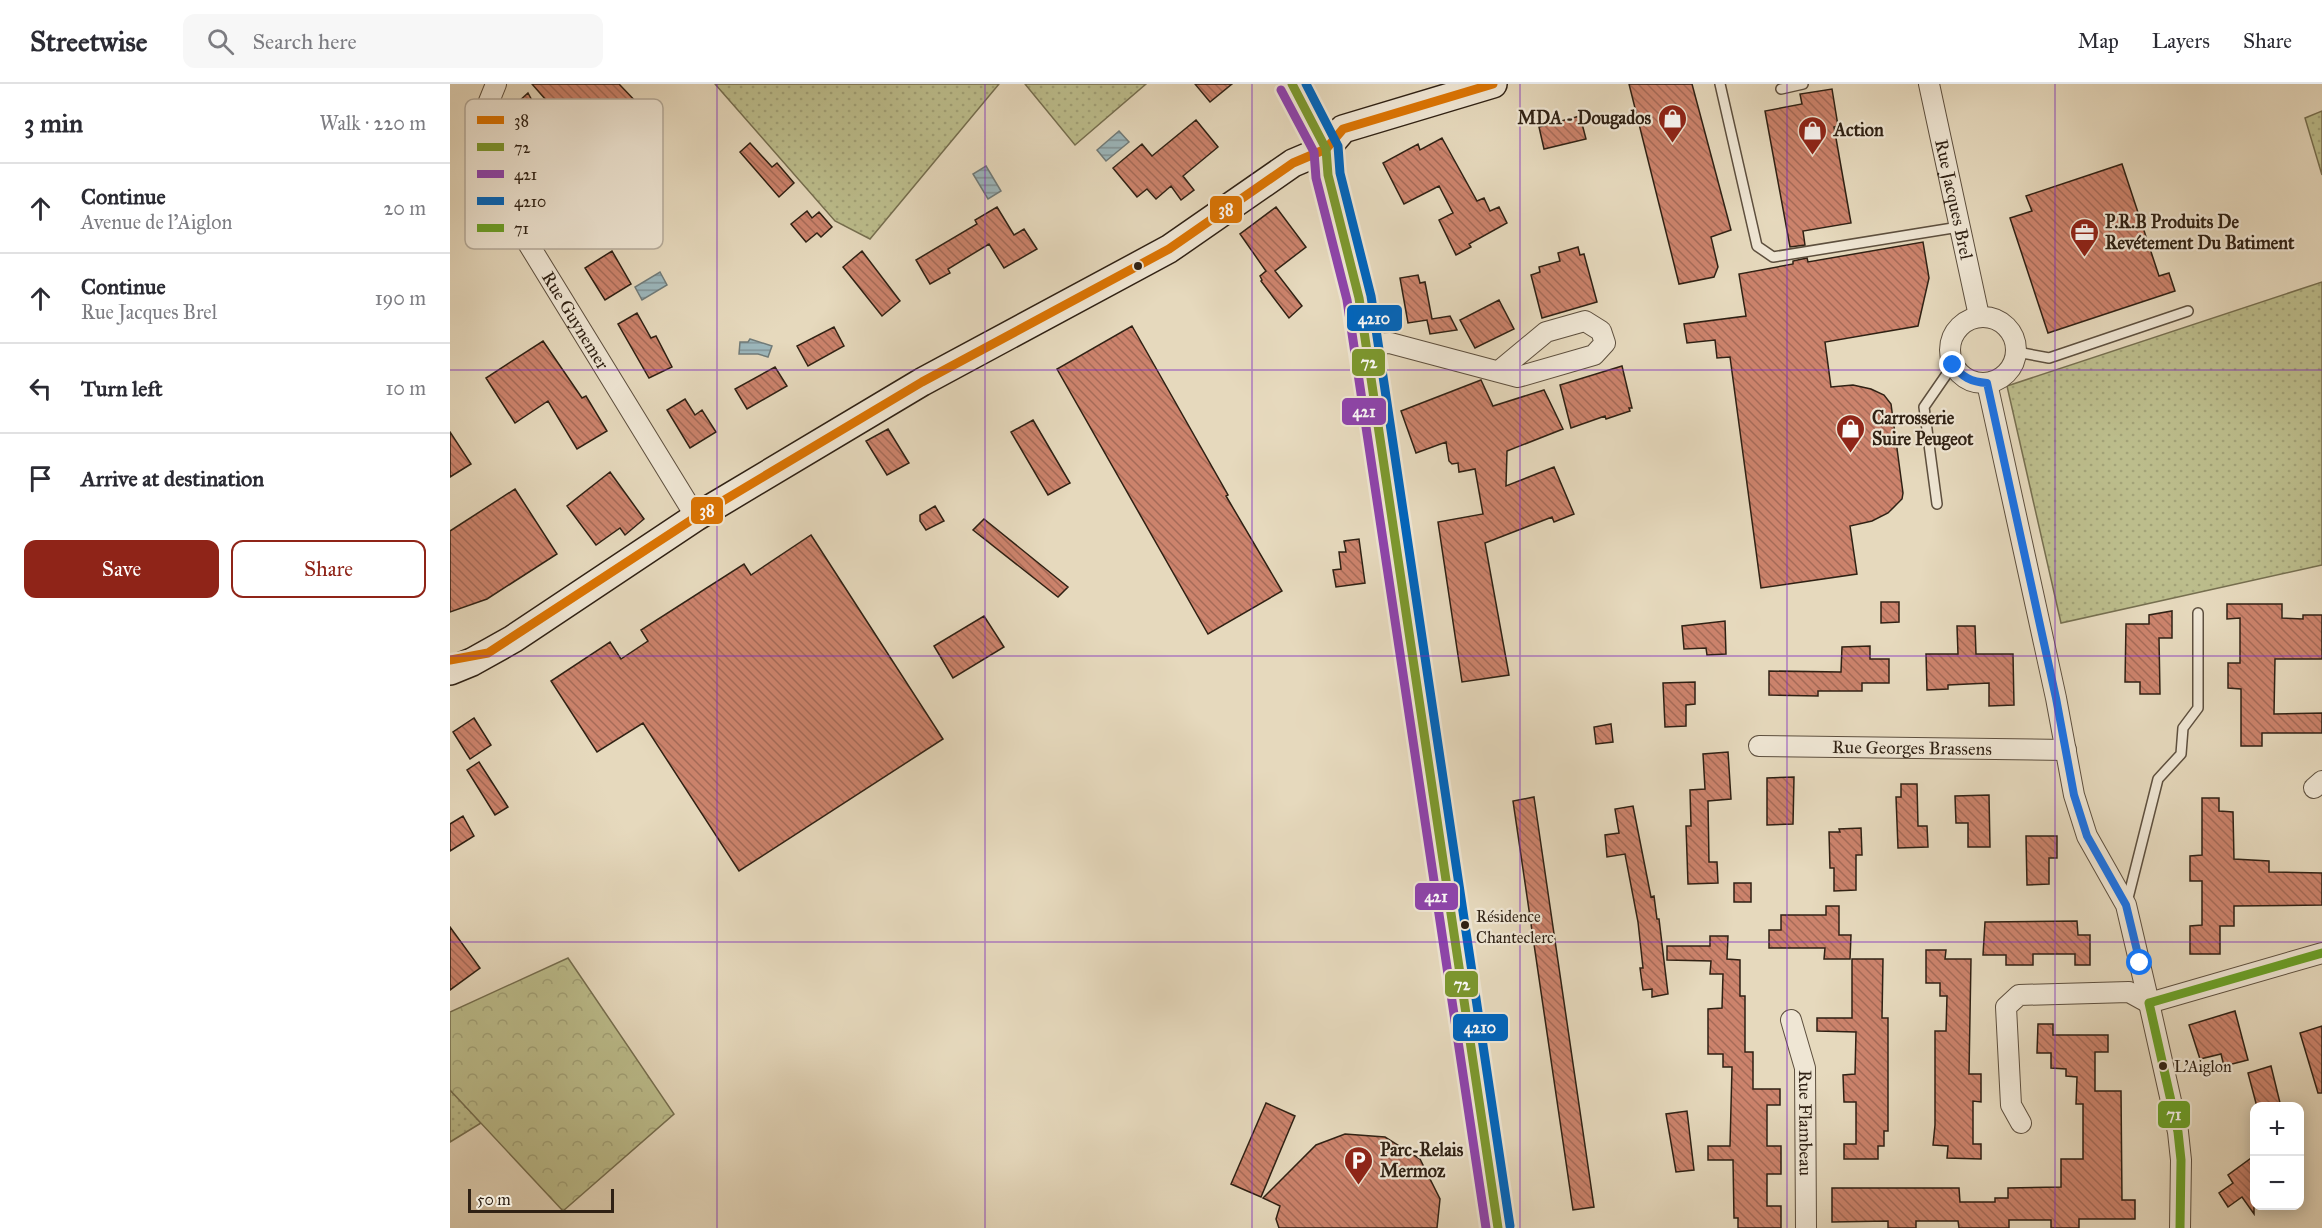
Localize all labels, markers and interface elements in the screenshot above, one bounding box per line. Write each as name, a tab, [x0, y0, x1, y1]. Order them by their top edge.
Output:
search box	[183, 14, 603, 68]
text: Streetwise	[30, 24, 147, 59]
icon: search	[204, 25, 237, 58]
text: Search here	[252, 28, 357, 55]
text: Map	[2078, 28, 2119, 54]
text: Layers	[2152, 28, 2210, 54]
text: Share	[2243, 28, 2292, 54]
legend	[465, 99, 663, 249]
shop icon: MDA - Dougados	[1656, 102, 1688, 144]
text: 3 min	[24, 107, 83, 139]
place label: MDA - Dougados	[1517, 107, 1651, 130]
text: Walk · 220 m	[319, 111, 426, 135]
text: 38	[514, 111, 529, 130]
shop icon: Action	[1797, 114, 1829, 156]
place label: Action	[1833, 119, 1884, 141]
street label: Rue Jacques Brel	[1930, 137, 1978, 262]
text: 72	[514, 138, 531, 157]
text: 421	[514, 165, 537, 184]
text: Continue	[81, 183, 166, 210]
icon: ahead	[24, 192, 57, 225]
text: 4210	[514, 192, 546, 211]
line badge: 38	[1209, 195, 1243, 224]
text: 20 m	[383, 196, 426, 220]
text: 38	[1219, 200, 1233, 220]
text: Avenue de l'Aiglon	[81, 210, 232, 234]
place label: P.R.B Produits De Revétement Du Batiment	[2105, 211, 2295, 254]
office icon: P.R.B Produits De Revétement Du Batiment	[2068, 216, 2100, 258]
text: 71	[514, 219, 529, 238]
unlabelled marker	[1132, 260, 1144, 272]
street label: Rue Guynemer	[537, 267, 614, 374]
text: Continue	[81, 273, 166, 300]
icon: ahead	[24, 282, 57, 315]
text: 190 m	[375, 286, 426, 310]
text: Rue Jacques Brel	[81, 300, 217, 324]
line badge: 4210	[1346, 304, 1403, 332]
text: 4210	[1358, 309, 1390, 329]
line badge: 72	[1351, 348, 1386, 377]
route end	[1939, 351, 1965, 377]
text: 72	[1361, 353, 1378, 372]
icon: left	[24, 372, 57, 405]
text: Turn left	[81, 375, 163, 402]
text: 10 m	[385, 376, 426, 400]
line badge: 421	[1341, 397, 1387, 426]
text: 421	[1352, 402, 1376, 422]
place label: Carrosserie Suire Peugeot	[1872, 407, 1974, 451]
shop icon: Carrosserie Suire Peugeot	[1835, 412, 1867, 454]
icon: arrive	[24, 462, 57, 495]
text: Arrive at destination	[81, 465, 264, 492]
line badge: 38	[690, 496, 724, 525]
text: 38	[700, 501, 714, 521]
button: Save	[24, 540, 219, 598]
button: Share	[231, 540, 426, 598]
street label: Rue Georges Brassens	[1832, 736, 1992, 760]
line badge: 421	[1414, 882, 1459, 911]
text: 421	[1424, 887, 1448, 907]
place label: Résidence Chanteclerc	[1476, 907, 1554, 947]
marker: Résidence Chanteclerc	[1459, 919, 1471, 931]
route start	[2126, 949, 2152, 975]
line badge: 72	[1444, 970, 1479, 998]
text: 72	[1454, 975, 1471, 994]
line badge: 4210	[1452, 1013, 1509, 1042]
text: 4210	[1464, 1018, 1496, 1038]
place label: L'Aiglon	[2174, 1057, 2232, 1077]
marker: L'Aiglon	[2157, 1060, 2169, 1072]
street label: Rue Flambeau	[1794, 1070, 1817, 1177]
line badge: 71	[2157, 1100, 2191, 1129]
map controls	[2250, 1102, 2304, 1210]
button: +	[2250, 1102, 2304, 1156]
text: 71	[2167, 1105, 2182, 1124]
place label: Parc-Relais Mermoz	[1380, 1139, 1464, 1182]
parking icon: Parc-Relais Mermoz	[1343, 1144, 1375, 1186]
button: −	[2250, 1156, 2304, 1210]
scale bar	[468, 1186, 614, 1214]
text: 50 m	[477, 1190, 511, 1209]

